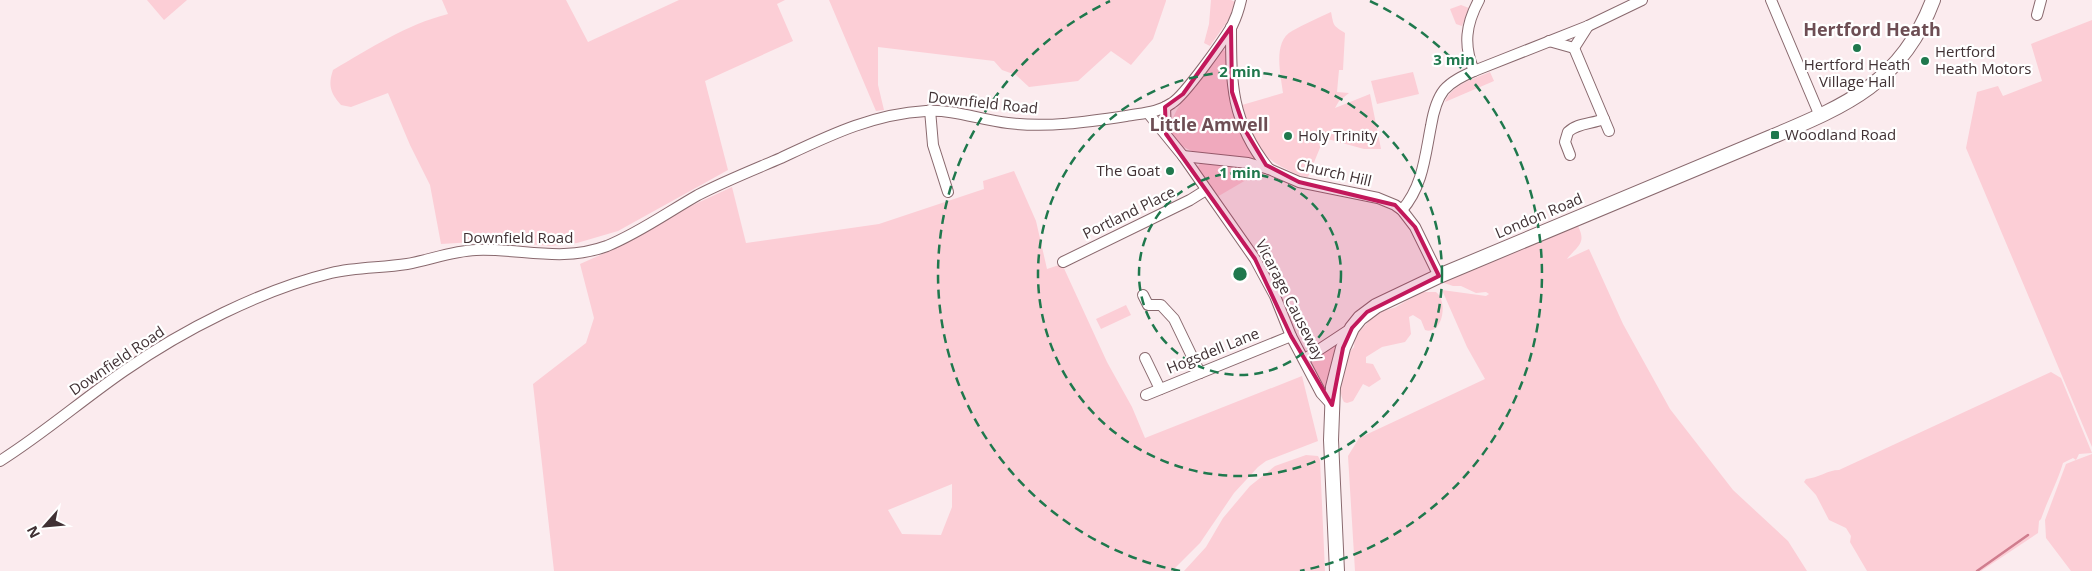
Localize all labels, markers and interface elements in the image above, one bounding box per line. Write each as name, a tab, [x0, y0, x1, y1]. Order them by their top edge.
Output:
district label: Hertford Heath	[1803, 17, 1941, 41]
place label: Hertford Heath Motors	[1935, 41, 2031, 78]
marker: Hertford Heath Village Hall	[1851, 42, 1863, 54]
text: 3 min	[1433, 49, 1475, 69]
place label: Hertford Heath Village Hall	[1804, 54, 1910, 91]
marker: Hertford Heath Motors	[1919, 55, 1931, 67]
text: 2 min	[1219, 61, 1261, 81]
street label: Downfield Road	[927, 86, 1039, 118]
district label: Little Amwell	[1149, 112, 1269, 136]
place label: Woodland Road	[1785, 124, 1896, 144]
place label: Holy Trinity	[1298, 125, 1378, 145]
marker: Woodland Road	[1769, 129, 1781, 141]
marker: Holy Trinity	[1282, 130, 1294, 142]
street label: Church Hill	[1295, 154, 1374, 190]
place label: The Goat	[1097, 160, 1160, 180]
text: 1 min	[1219, 162, 1261, 182]
marker: The Goat	[1164, 165, 1176, 177]
street label: Portland Place	[1079, 181, 1178, 243]
street label: London Road	[1492, 188, 1585, 242]
street label: Downfield Road	[463, 227, 573, 247]
street label: Vicarage Causeway	[1252, 236, 1330, 364]
centre of rings	[1231, 265, 1249, 283]
street label: Downfield Road	[65, 321, 168, 399]
street label: Hogsdell Lane	[1163, 322, 1262, 378]
north arrow	[20, 501, 70, 551]
text: N	[22, 523, 44, 542]

